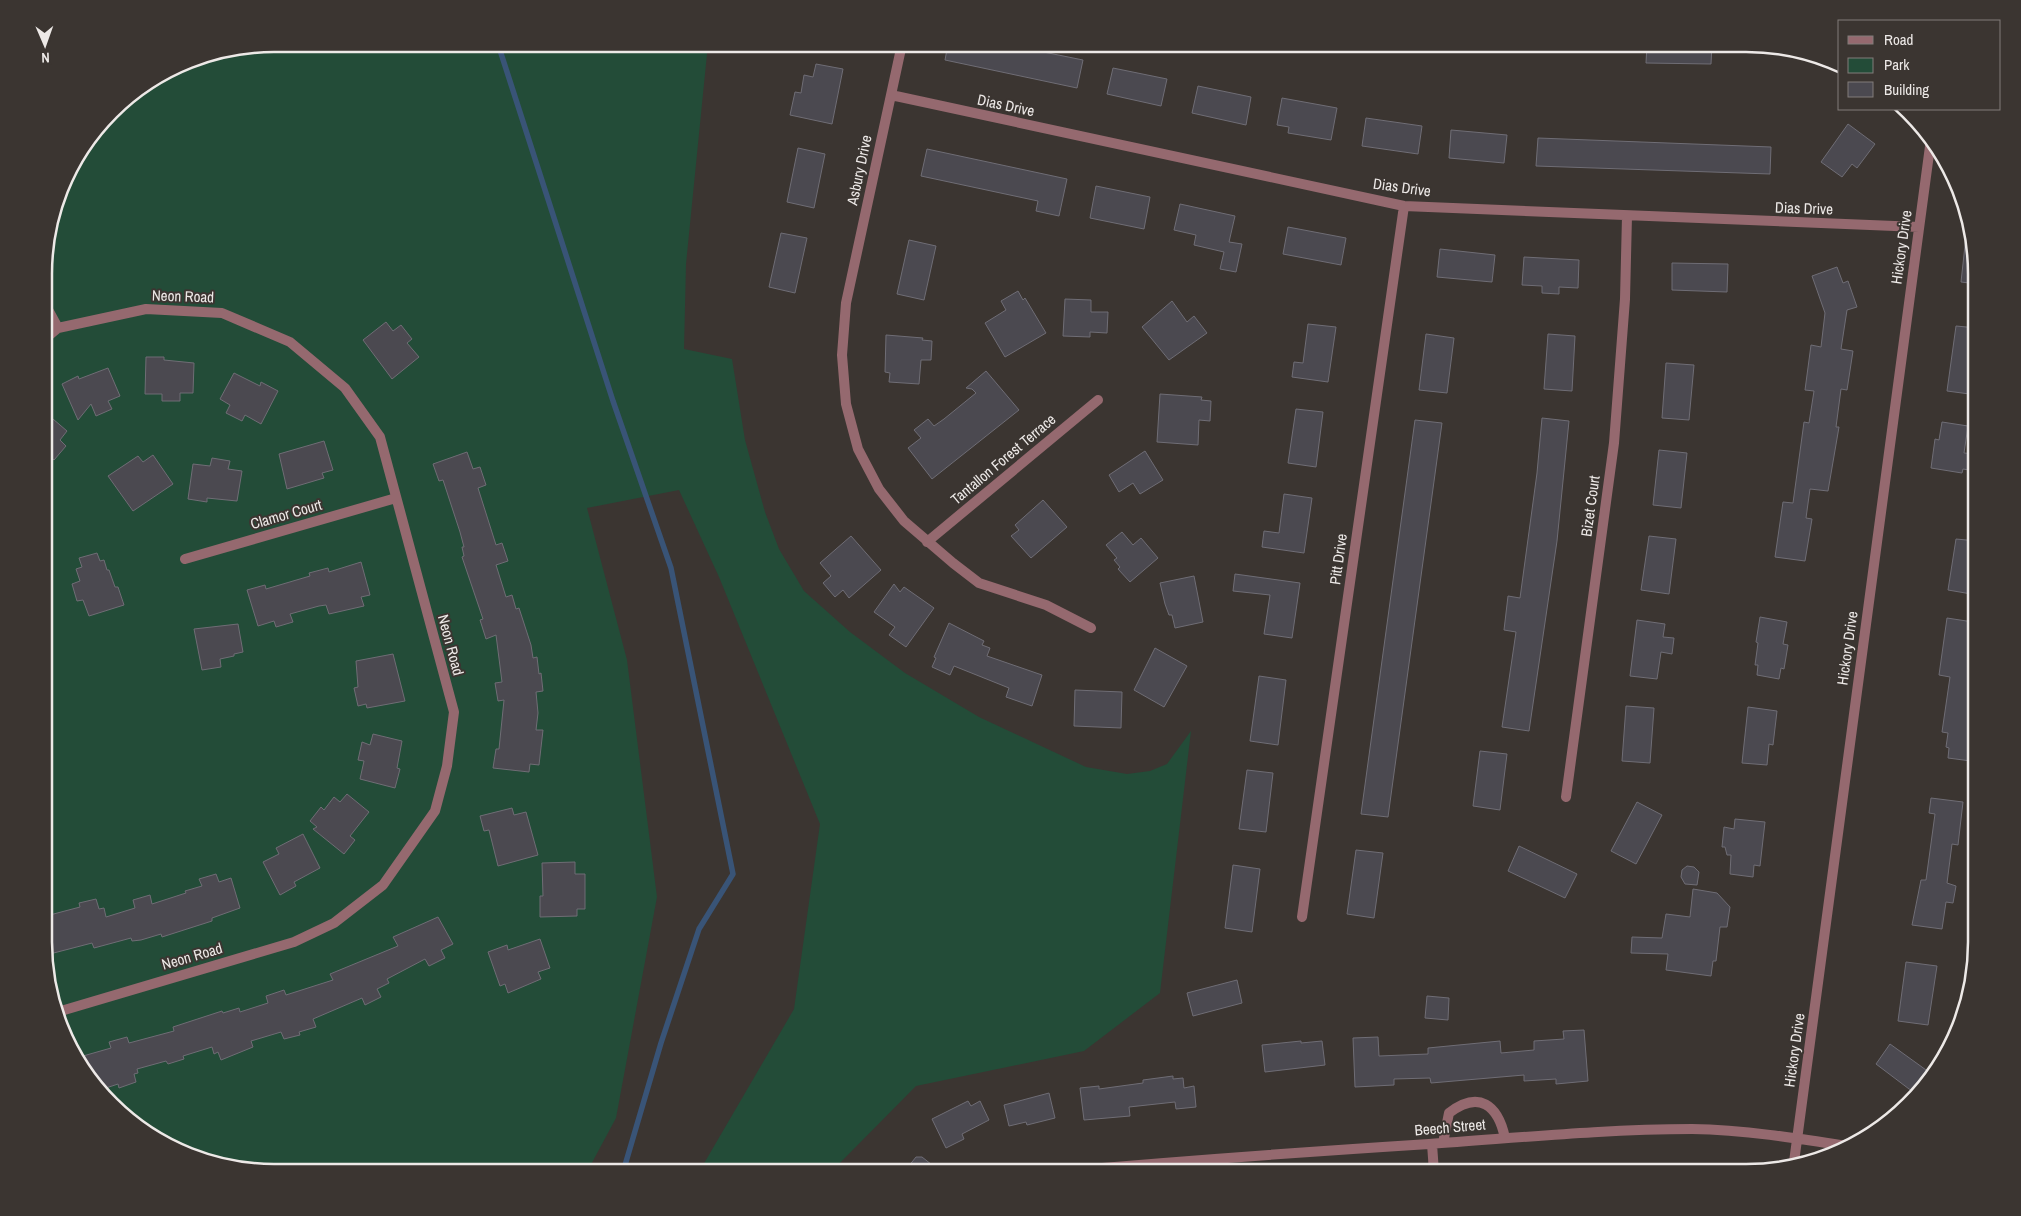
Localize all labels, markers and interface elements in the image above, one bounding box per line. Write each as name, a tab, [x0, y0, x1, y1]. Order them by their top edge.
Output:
north arrow	[20, 20, 70, 70]
legend	[1838, 20, 2001, 110]
text: Road	[1884, 29, 1913, 50]
text: N	[41, 49, 50, 67]
text: Park	[1884, 54, 1910, 75]
text: Building	[1884, 79, 1929, 100]
street label: Dias Drive	[975, 89, 1037, 121]
street label: Asbury Drive	[841, 133, 877, 208]
street label: Dias Drive	[1372, 173, 1432, 201]
street label: Dias Drive	[1775, 196, 1834, 220]
street label: Hickory Drive	[1885, 209, 1917, 285]
street label: Neon Road	[152, 284, 214, 308]
street label: Tantallon Forest Terrace	[946, 409, 1060, 509]
street label: Bizet Court	[1575, 473, 1605, 538]
street label: Clamor Court	[248, 494, 325, 534]
street label: Pitt Drive	[1324, 532, 1352, 586]
street label: Hickory Drive	[1831, 610, 1863, 686]
street label: Neon Road	[433, 612, 469, 678]
street label: Neon Road	[159, 937, 225, 975]
street label: Hickory Drive	[1778, 1012, 1810, 1088]
street label: Beech Street	[1414, 1113, 1487, 1141]

